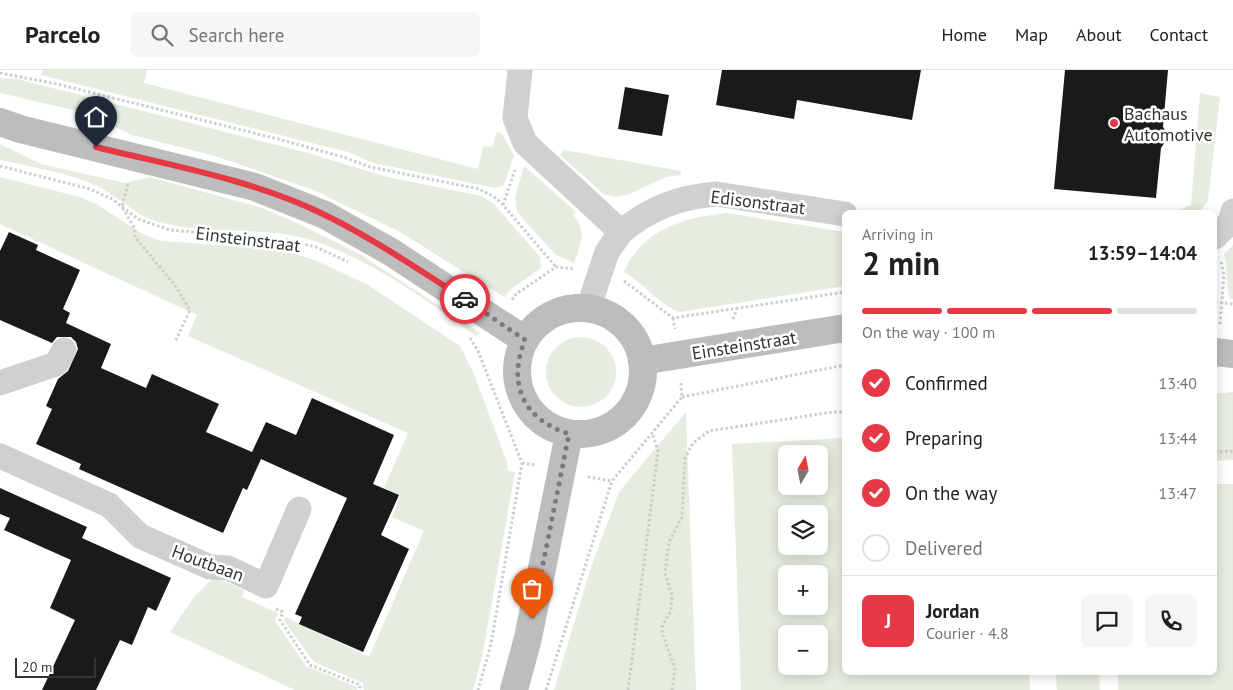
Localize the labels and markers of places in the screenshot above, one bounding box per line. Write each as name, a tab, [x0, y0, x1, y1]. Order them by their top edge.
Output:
pin	[75, 96, 117, 147]
place label: Bachaus Automotive	[1124, 102, 1213, 146]
marker: Bachaus Automotive	[1108, 117, 1120, 129]
pin	[511, 568, 553, 619]

